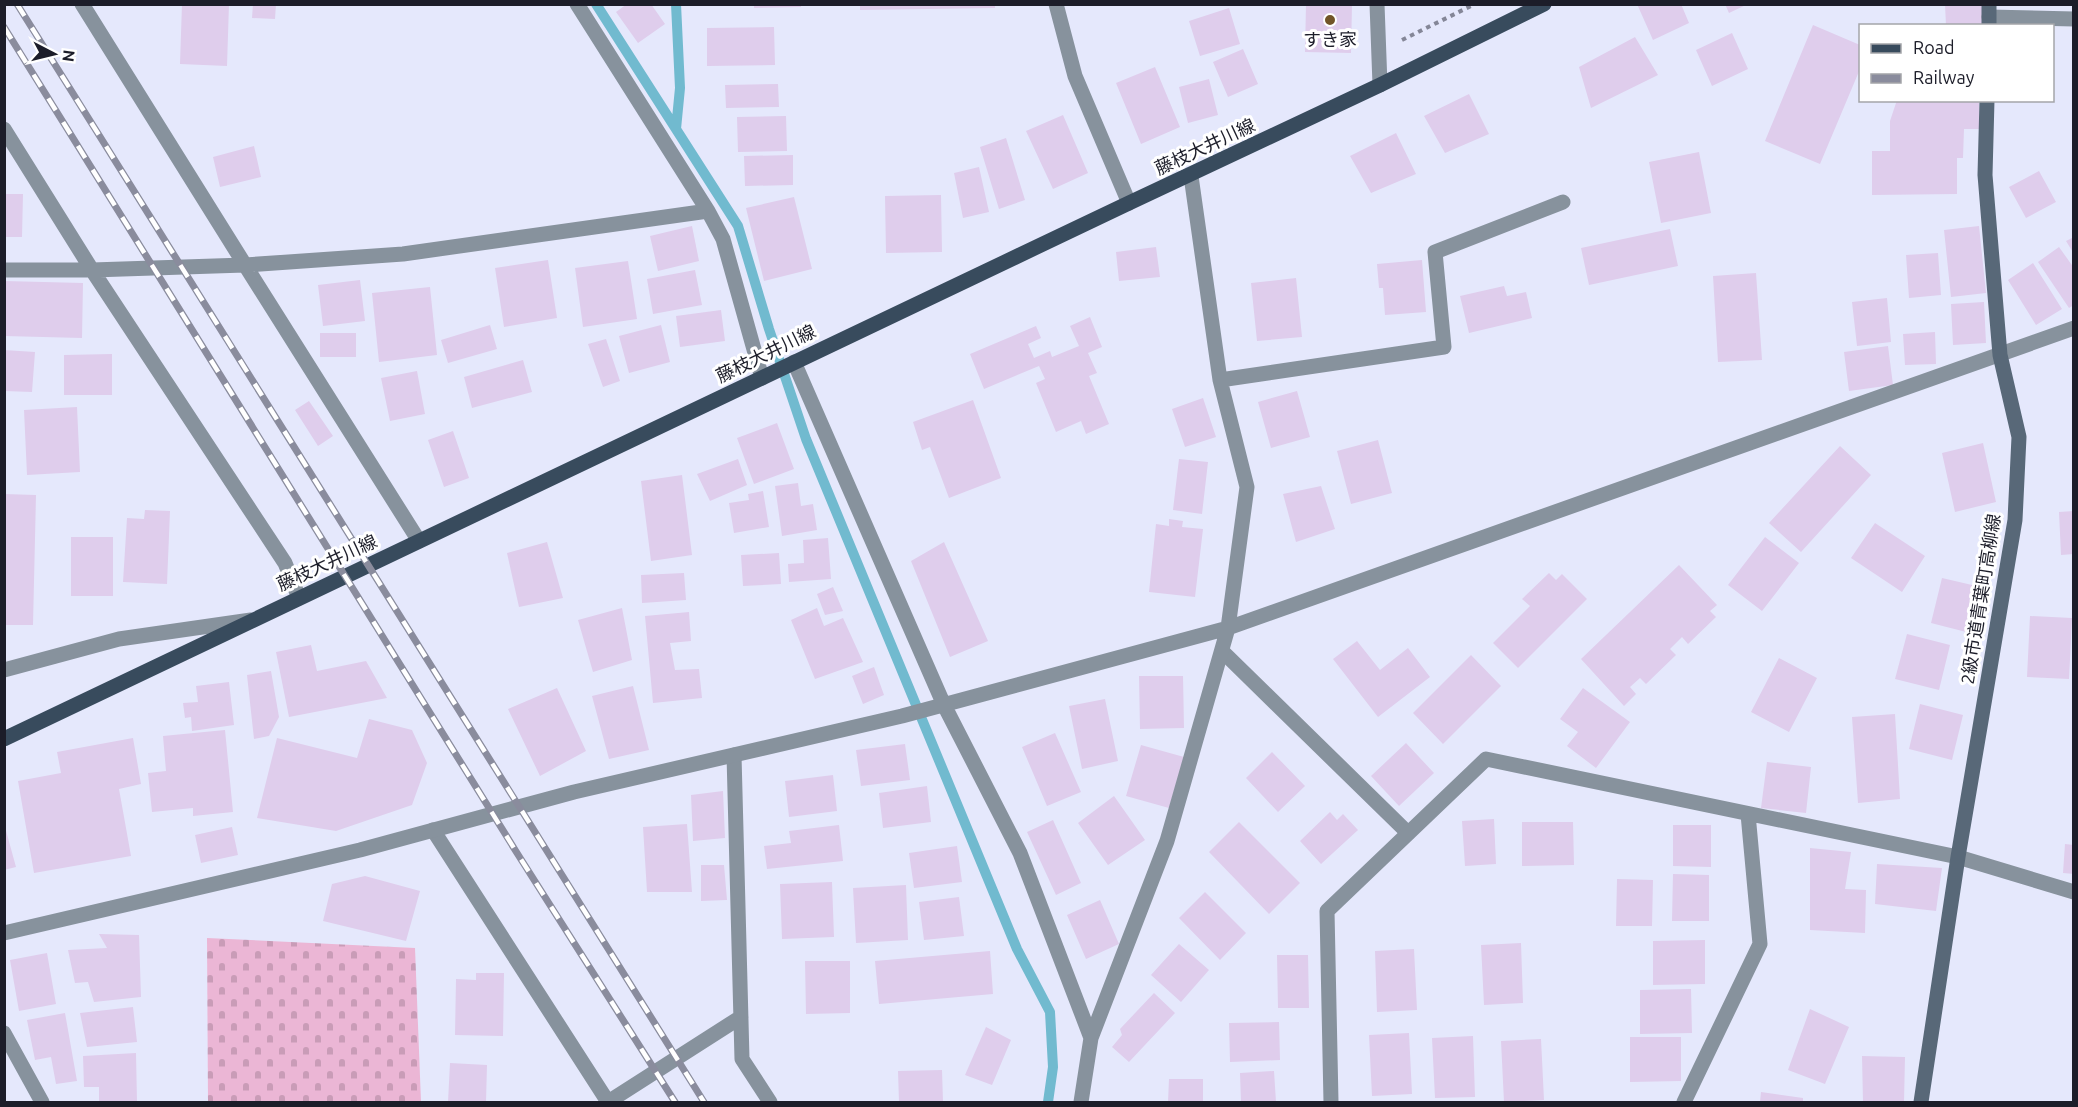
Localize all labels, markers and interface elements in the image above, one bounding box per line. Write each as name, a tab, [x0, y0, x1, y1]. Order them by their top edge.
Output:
marker: すき家	[1323, 13, 1337, 27]
north arrow	[24, 24, 84, 84]
legend	[1859, 24, 2054, 102]
place label: すき家	[1303, 29, 1357, 49]
text: Road	[1913, 37, 1955, 57]
text: N	[59, 49, 79, 63]
text: Railway	[1913, 67, 1975, 87]
street label: 藤枝大井川線	[1151, 114, 1258, 178]
street label: 藤枝大井川線	[713, 320, 818, 386]
street label: 2級市道青葉町高柳線	[1957, 512, 2003, 685]
street label: 藤枝大井川線	[273, 530, 380, 594]

